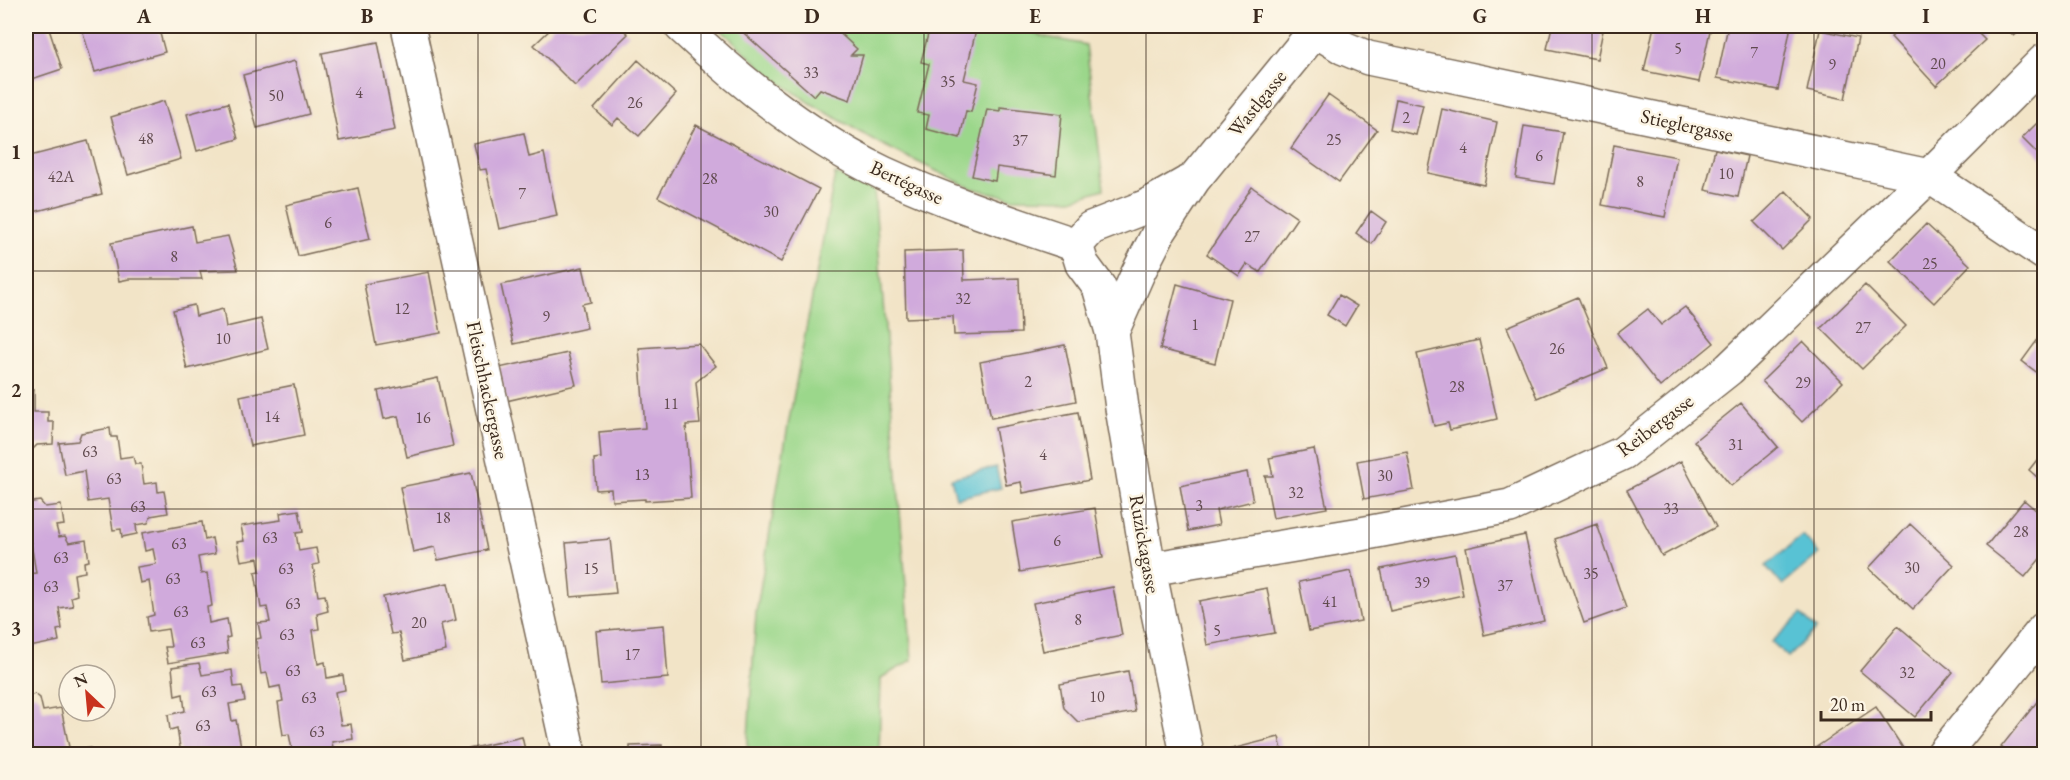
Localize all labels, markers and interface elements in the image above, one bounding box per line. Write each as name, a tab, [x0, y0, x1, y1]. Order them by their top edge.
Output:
text: A	[136, 3, 152, 29]
text: B	[361, 3, 373, 29]
text: C	[583, 3, 597, 29]
text: D	[804, 3, 820, 29]
text: E	[1029, 3, 1041, 29]
text: F	[1253, 3, 1264, 29]
text: G	[1473, 3, 1487, 29]
text: H	[1695, 3, 1711, 29]
text: I	[1922, 3, 1930, 29]
house number: 5	[1674, 38, 1682, 59]
house number: 7	[1750, 42, 1758, 63]
house number: 20	[1930, 53, 1946, 74]
house number: 9	[1828, 54, 1836, 75]
house number: 33	[803, 62, 819, 83]
street label: Wastlgasse	[1222, 64, 1292, 142]
house number: 35	[940, 71, 956, 92]
house number: 4	[355, 82, 363, 103]
house number: 50	[268, 85, 284, 106]
house number: 26	[627, 92, 643, 113]
street label: Stieglergasse	[1638, 103, 1736, 147]
house number: 2	[1402, 107, 1410, 128]
house number: 48	[138, 128, 154, 149]
house number: 25	[1326, 129, 1342, 150]
house number: 37	[1012, 130, 1028, 151]
house number: 4	[1459, 137, 1467, 158]
text: 1	[11, 139, 21, 165]
house number: 6	[1535, 145, 1543, 166]
street label: Bertégasse	[866, 154, 948, 210]
house number: 10	[1718, 163, 1734, 184]
house number: 42A	[48, 166, 75, 187]
house number: 28	[702, 168, 718, 189]
house number: 8	[1636, 171, 1644, 192]
house number: 7	[518, 183, 526, 204]
house number: 30	[763, 201, 779, 222]
house number: 6	[324, 212, 332, 233]
house number: 27	[1244, 226, 1260, 247]
house number: 8	[170, 246, 178, 267]
house number: 25	[1922, 253, 1938, 274]
house number: 32	[955, 288, 971, 309]
house number: 12	[394, 298, 410, 319]
house number: 9	[542, 306, 550, 327]
house number: 1	[1191, 314, 1199, 335]
house number: 27	[1855, 317, 1871, 338]
street label: Fleischhackergasse	[461, 319, 515, 462]
house number: 10	[215, 328, 231, 349]
house number: 26	[1549, 338, 1565, 359]
house number: 2	[1024, 371, 1032, 392]
house number: 29	[1795, 372, 1811, 393]
house number: 28	[1449, 376, 1465, 397]
text: 2	[11, 377, 22, 403]
street label: Reibergasse	[1612, 388, 1699, 462]
house number: 11	[663, 393, 679, 414]
house number: 14	[264, 406, 280, 427]
house number: 16	[415, 407, 431, 428]
house number: 31	[1728, 434, 1744, 455]
house number: 63	[82, 441, 98, 462]
house number: 4	[1039, 444, 1047, 465]
house number: 13	[634, 464, 650, 485]
house number: 30	[1377, 465, 1393, 486]
house number: 63	[106, 468, 122, 489]
house number: 32	[1288, 482, 1304, 503]
street label: Ruzickagasse	[1124, 492, 1167, 596]
house number: 3	[1195, 495, 1203, 516]
house number: 63	[130, 496, 146, 517]
house number: 33	[1663, 498, 1679, 519]
house number: 18	[435, 507, 451, 528]
house number: 28	[2013, 521, 2029, 542]
house number: 63	[262, 527, 278, 548]
house number: 6	[1053, 530, 1061, 551]
house number: 63	[171, 533, 187, 554]
house number: 63	[53, 547, 69, 568]
house number: 30	[1904, 557, 1920, 578]
house number: 63	[278, 558, 294, 579]
house number: 15	[583, 558, 599, 579]
house number: 35	[1583, 563, 1599, 584]
house number: 63	[165, 568, 181, 589]
house number: 39	[1414, 572, 1430, 593]
house number: 37	[1497, 575, 1513, 596]
house number: 63	[43, 576, 59, 597]
house number: 41	[1322, 591, 1338, 612]
house number: 63	[285, 593, 301, 614]
house number: 63	[173, 601, 189, 622]
house number: 8	[1074, 609, 1082, 630]
house number: 20	[411, 612, 427, 633]
text: 3	[11, 615, 21, 641]
house number: 5	[1213, 620, 1221, 641]
house number: 63	[279, 624, 295, 645]
house number: 63	[190, 632, 206, 653]
house number: 17	[624, 644, 640, 665]
house number: 63	[285, 660, 301, 681]
house number: 32	[1899, 662, 1915, 683]
north arrow	[57, 663, 117, 723]
text: N	[70, 668, 91, 692]
house number: 63	[201, 681, 217, 702]
scale bar	[1821, 684, 1930, 722]
house number: 10	[1089, 686, 1105, 707]
house number: 63	[301, 687, 317, 708]
text: 20 m	[1830, 693, 1865, 716]
house number: 63	[195, 715, 211, 736]
house number: 63	[309, 721, 325, 742]

